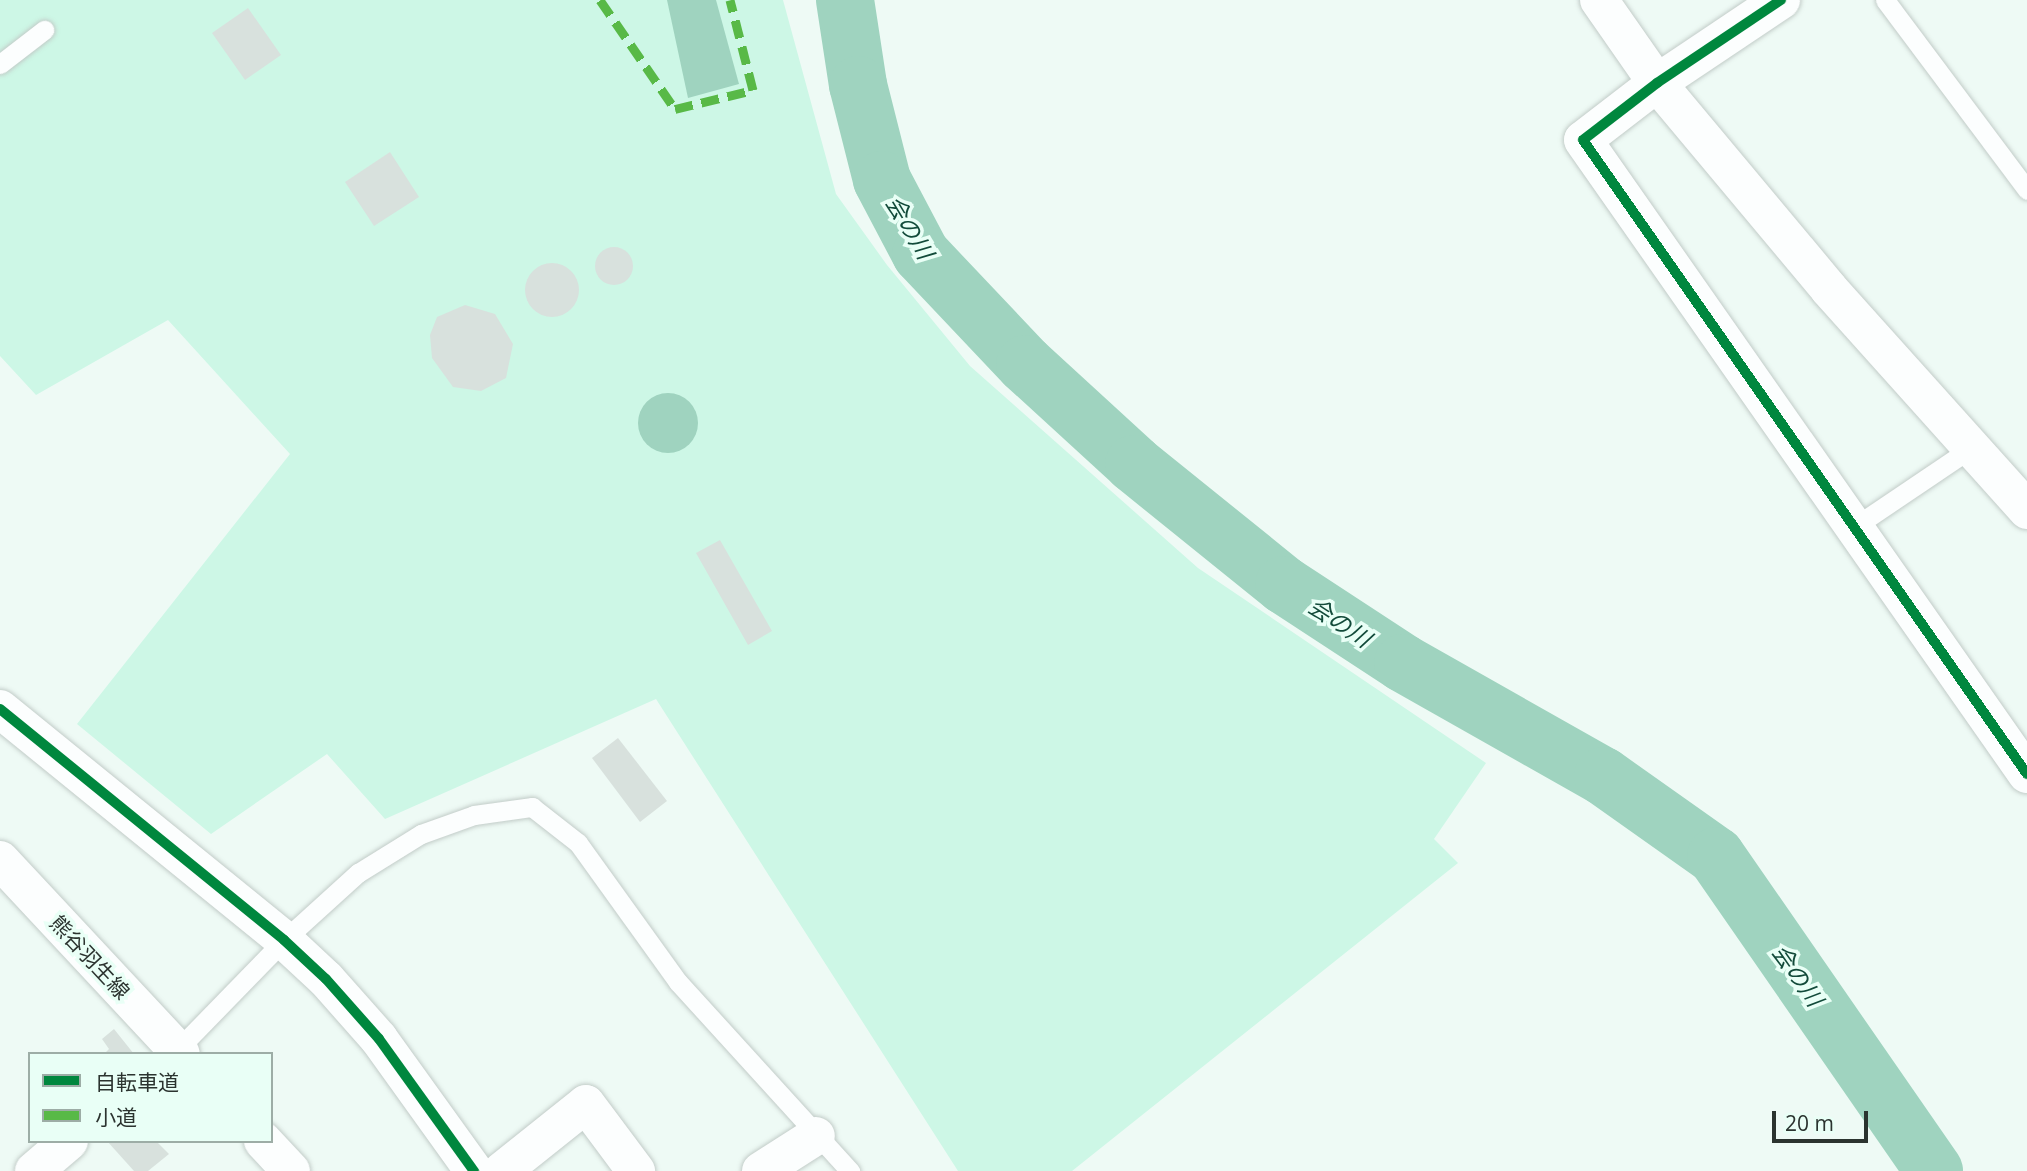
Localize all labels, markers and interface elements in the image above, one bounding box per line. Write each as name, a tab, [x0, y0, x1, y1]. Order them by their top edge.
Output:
water label: 会の川	[880, 190, 940, 264]
water label: 会の川	[1304, 592, 1376, 652]
street label: 熊谷羽生線	[45, 910, 135, 1004]
water label: 会の川	[1767, 939, 1829, 1011]
legend	[28, 1052, 273, 1143]
text: 自転車道	[95, 1068, 179, 1096]
scale bar	[1775, 1098, 1871, 1142]
text: 小道	[95, 1103, 137, 1131]
text: 20 m	[1785, 1109, 1834, 1137]

